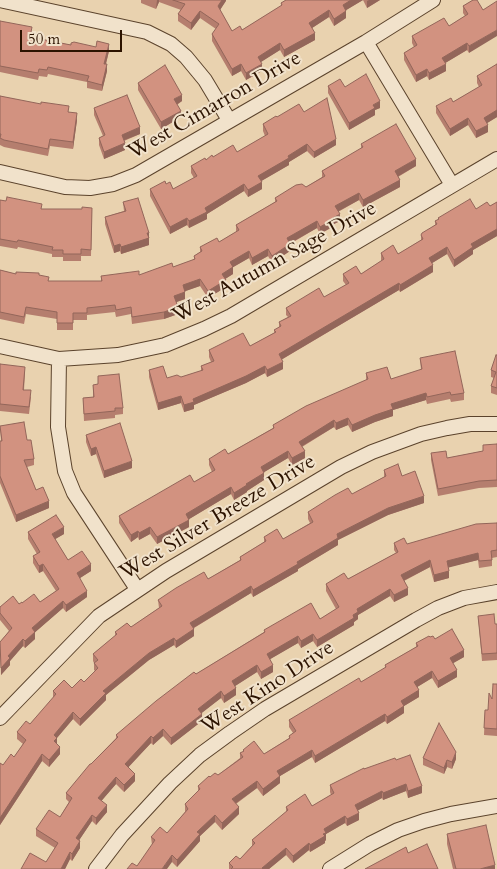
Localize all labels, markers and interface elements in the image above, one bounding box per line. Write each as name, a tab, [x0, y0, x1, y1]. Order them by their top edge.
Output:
scale bar	[22, 20, 125, 52]
text: 50 m	[28, 29, 60, 49]
street label: West Cimarron Drive	[124, 46, 306, 166]
street label: West Autumn Sage Drive	[169, 196, 381, 330]
street label: West Silver Breeze Drive	[116, 450, 320, 586]
street label: West Kino Drive	[197, 636, 339, 740]

